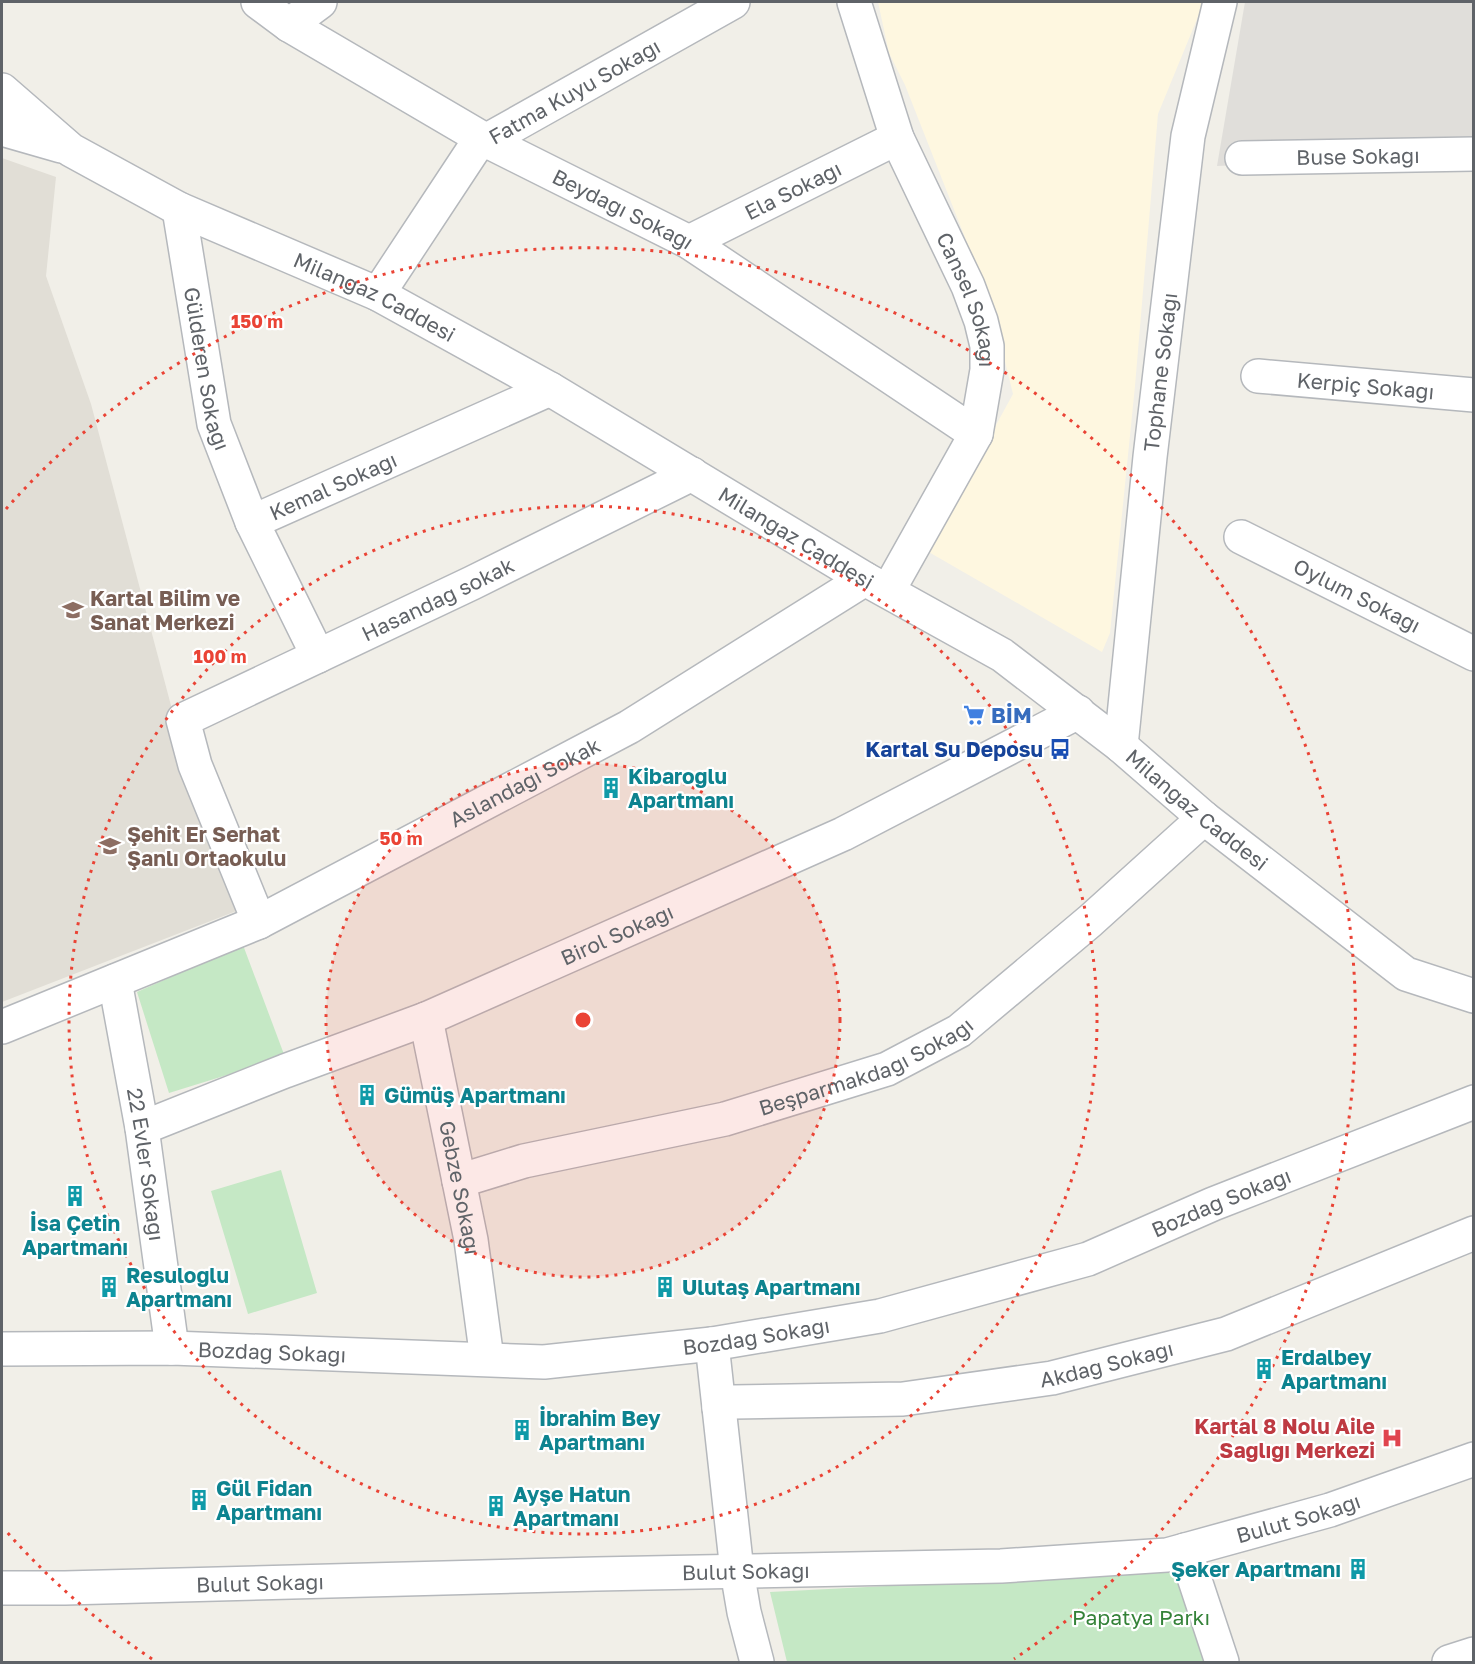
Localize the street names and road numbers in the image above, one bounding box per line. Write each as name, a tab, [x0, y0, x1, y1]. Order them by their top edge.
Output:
street label: Fatma Kuyu Sokağı	[484, 33, 665, 150]
street label: Buse Sokağı	[1296, 142, 1420, 170]
street label: Ela Sokağı	[740, 155, 845, 225]
street label: Beydağı Sokağı	[548, 163, 699, 255]
street label: Cansel Sokağı	[931, 228, 1000, 367]
street label: Milangaz Caddesi	[290, 247, 460, 347]
street label: Gülderen Sokağı	[179, 285, 236, 454]
street label: Tophane Sokağı	[1138, 291, 1182, 453]
street label: Kerpiç Sokağı	[1296, 366, 1435, 404]
street label: Kemal Sokağı	[265, 446, 401, 526]
street label: Milangaz Caddesi	[714, 481, 879, 594]
street label: Hasandağ sokak	[357, 551, 518, 647]
street label: Oylum Sokağı	[1289, 553, 1425, 638]
street label: Aslandağı Sokak	[445, 732, 605, 832]
street label: Milangaz Caddesi	[1121, 743, 1274, 876]
street label: Birol Sokağı	[557, 898, 677, 971]
street label: Beşparmakdağı Sokağı	[756, 1012, 978, 1121]
street label: 22 Evler Sokağı	[122, 1086, 170, 1242]
street label: Gebze Sokağı	[434, 1118, 486, 1256]
street label: Bozdağ Sokağı	[1147, 1162, 1295, 1242]
street label: Bozdağ Sokağı	[681, 1312, 832, 1360]
street label: Akdağ Sokağı	[1038, 1335, 1176, 1393]
street label: Bozdağ Sokağı	[197, 1336, 347, 1368]
street label: Bulut Sokağı	[1233, 1487, 1364, 1548]
street label: Bulut Sokağı	[682, 1557, 810, 1585]
street label: Bulut Sokağı	[196, 1568, 324, 1598]

